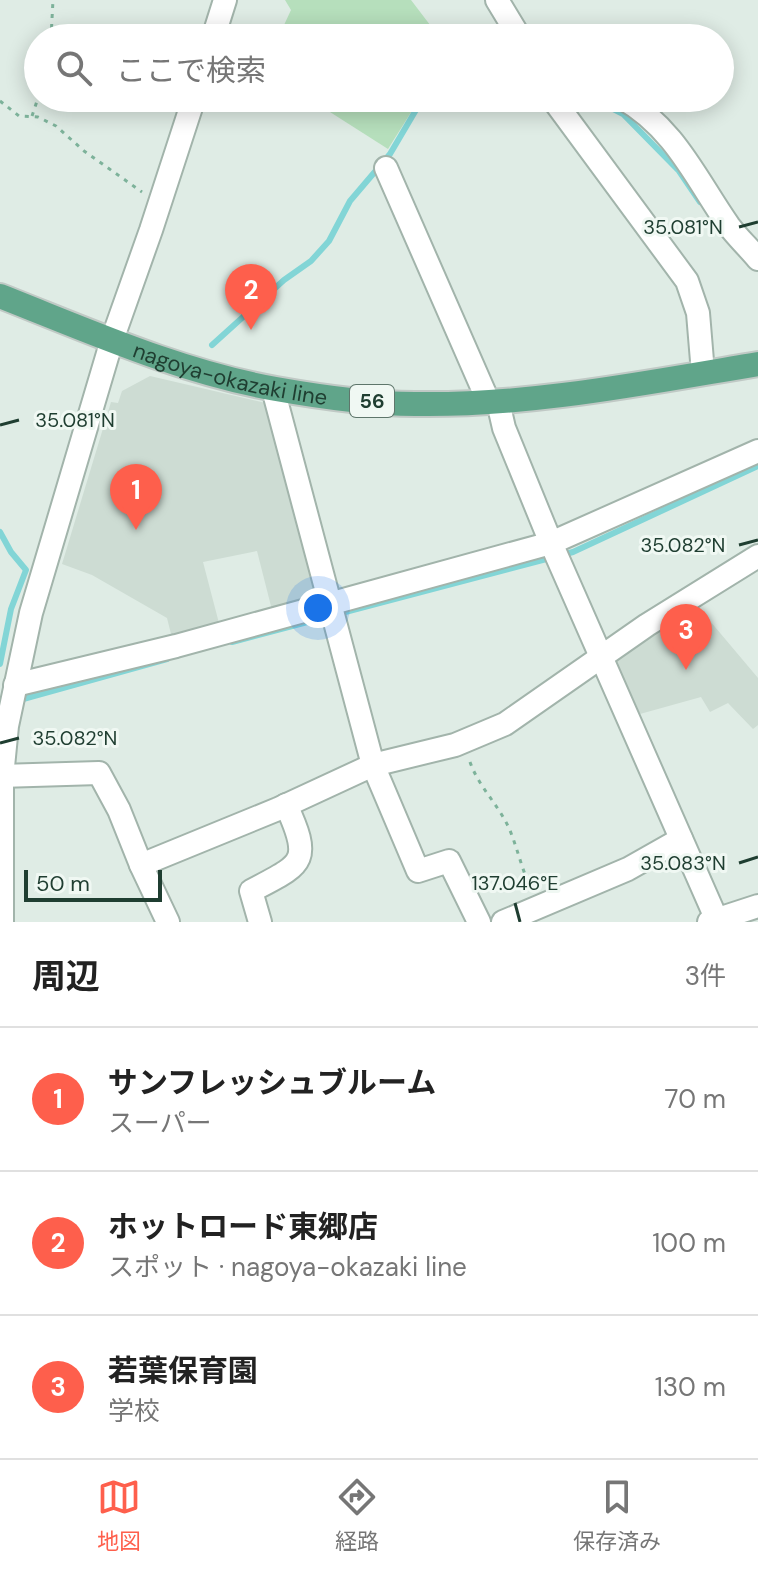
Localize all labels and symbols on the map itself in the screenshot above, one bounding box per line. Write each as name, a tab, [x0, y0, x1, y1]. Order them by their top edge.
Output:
text: 35.081°N	[643, 214, 723, 240]
pin: 2	[225, 264, 277, 330]
street label: nagoya-okazaki line	[129, 335, 329, 412]
road number: 56	[350, 385, 394, 417]
text: 35.081°N	[35, 407, 115, 433]
pin: 1	[110, 464, 162, 530]
text: 35.082°N	[641, 532, 725, 558]
your location	[298, 588, 338, 628]
pin: 3	[660, 604, 712, 670]
text: 35.082°N	[33, 725, 117, 751]
text: 35.083°N	[640, 850, 726, 876]
scale bar	[24, 866, 162, 902]
text: 137.046°E	[472, 870, 558, 896]

